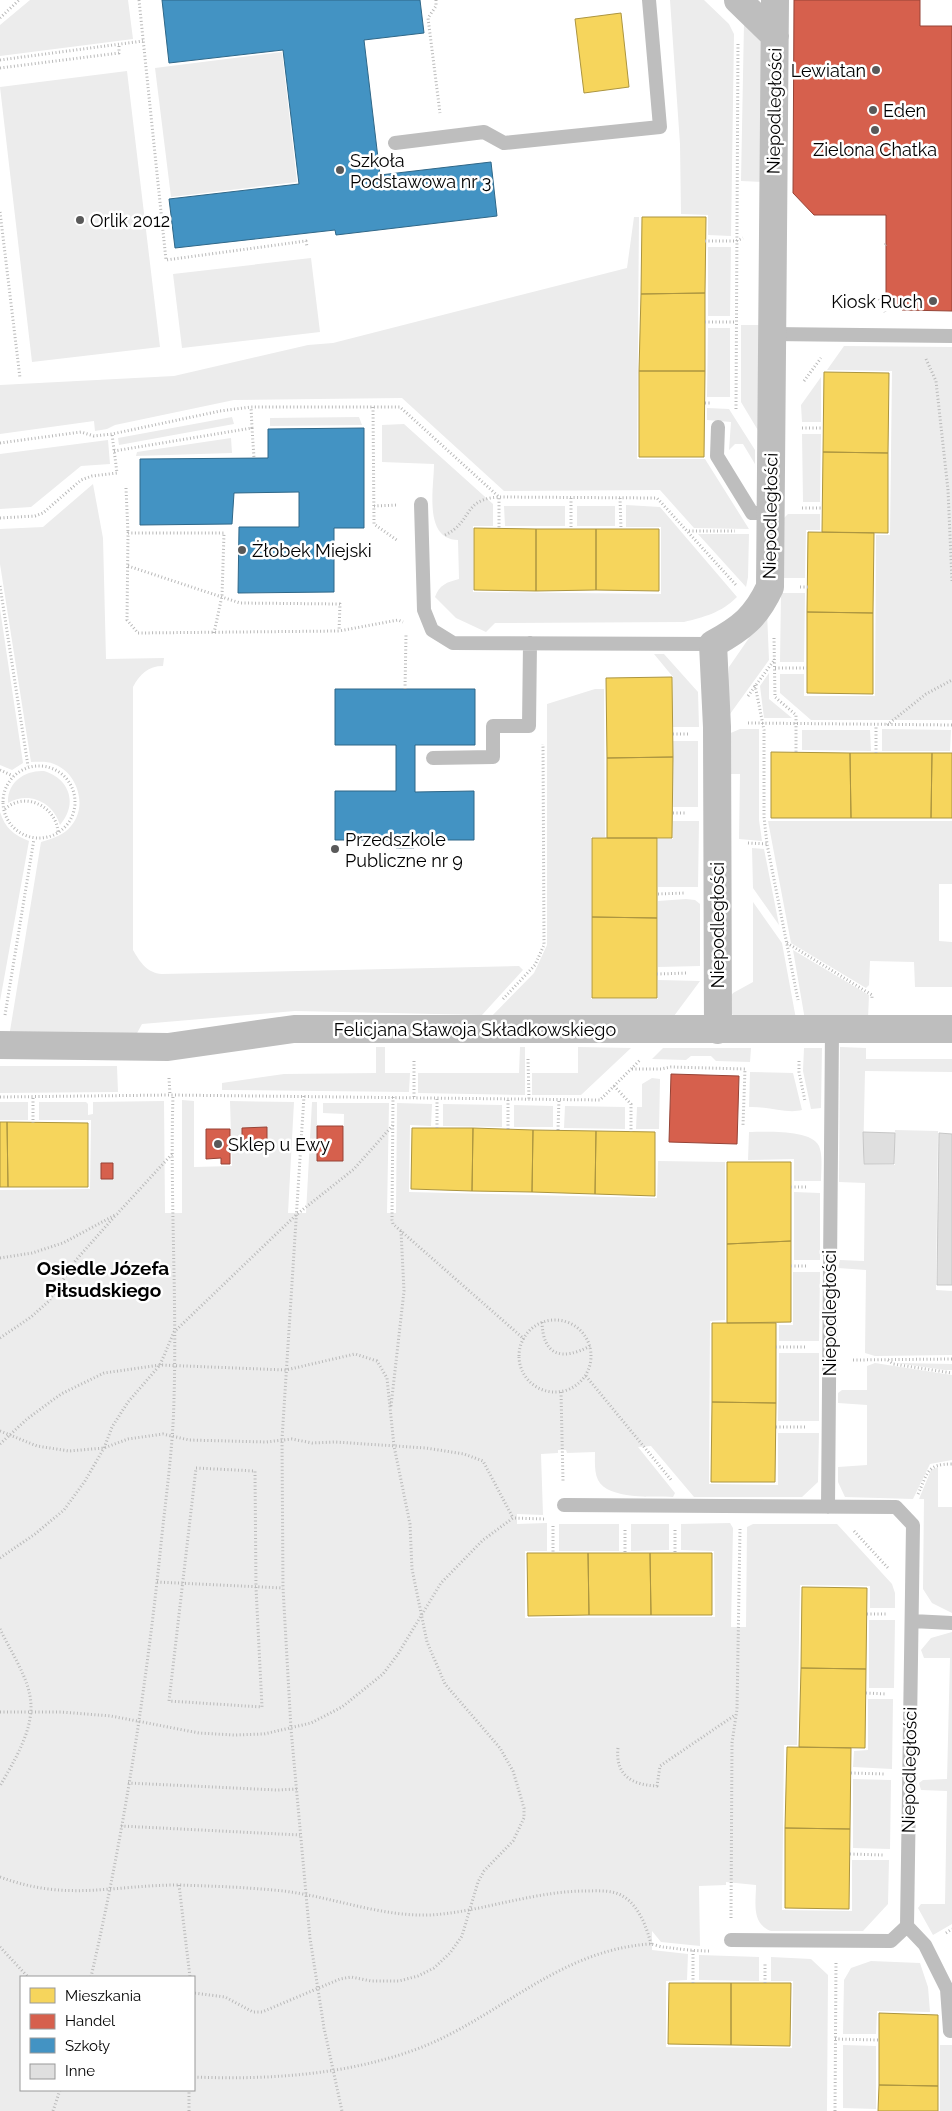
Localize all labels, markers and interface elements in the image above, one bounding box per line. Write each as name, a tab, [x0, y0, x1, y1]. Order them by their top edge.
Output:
street label: Niepodległości	[762, 48, 786, 174]
place label: Lewiatan	[791, 60, 866, 81]
marker: Lewiatan	[870, 64, 882, 76]
place label: Eden	[883, 100, 926, 121]
marker: Eden	[867, 104, 879, 116]
marker: Zielona Chatka	[869, 124, 881, 136]
place label: Zielona Chatka	[813, 139, 937, 160]
place label: Szkoła Podstawowa nr 3	[350, 150, 491, 192]
marker: Szkoła Podstawowa nr 3	[334, 164, 346, 176]
place label: Orlik 2012	[90, 210, 170, 231]
marker: Orlik 2012	[74, 214, 86, 226]
place label: Kiosk Ruch	[831, 291, 923, 312]
marker: Kiosk Ruch	[927, 295, 939, 307]
street label: Niepodległości	[758, 453, 782, 579]
place label: Żłobek Miejski	[252, 540, 372, 561]
marker: Żłobek Miejski	[236, 544, 248, 556]
place label: Przedszkole Publiczne nr 9	[345, 829, 463, 871]
marker: Przedszkole Publiczne nr 9	[329, 843, 341, 855]
street label: Niepodległości	[707, 862, 728, 988]
street label: Felicjana Sławoja Składkowskiego	[334, 1019, 616, 1040]
place label: Sklep u Ewy	[228, 1134, 330, 1155]
marker: Sklep u Ewy	[212, 1138, 224, 1150]
street label: Niepodległości	[819, 1250, 840, 1376]
district label: Osiedle Józefa Piłsudskiego	[37, 1257, 169, 1301]
street label: Niepodległości	[897, 1707, 921, 1833]
legend	[20, 1976, 195, 2091]
text: Mieszkania	[65, 1987, 141, 2005]
text: Handel	[65, 2012, 116, 2030]
text: Szkoły	[65, 2037, 110, 2055]
text: Inne	[65, 2062, 95, 2080]

